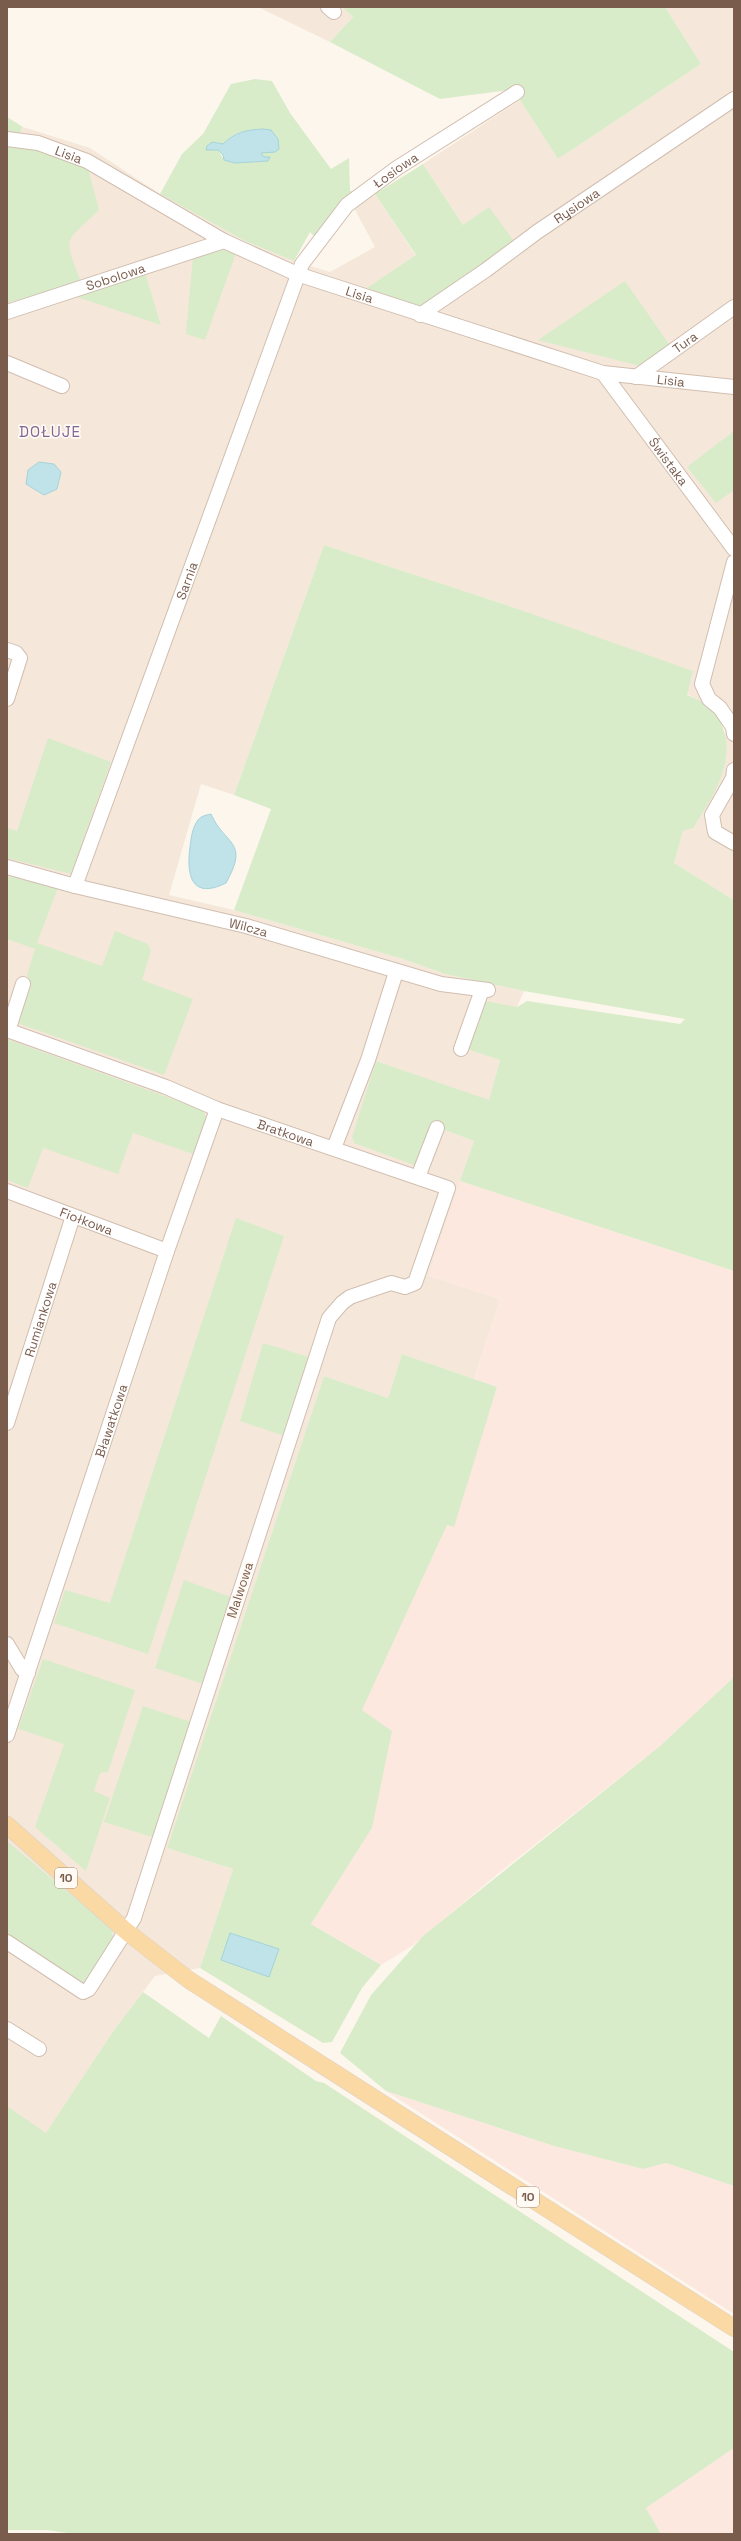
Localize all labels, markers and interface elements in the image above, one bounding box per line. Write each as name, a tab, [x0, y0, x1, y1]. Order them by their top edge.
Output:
street label: Lisia	[53, 142, 85, 167]
street label: Łosiowa	[369, 148, 422, 192]
street label: Rysiowa	[550, 184, 603, 227]
street label: Sobolowa	[84, 259, 148, 294]
street label: Lisia	[344, 282, 376, 307]
street label: Tura	[669, 327, 701, 357]
street label: Lisia	[656, 370, 686, 390]
district label: DOŁUJE	[19, 422, 81, 441]
street label: Świstaka	[645, 434, 693, 489]
street label: Sarnia	[172, 559, 201, 602]
street label: Wilcza	[228, 914, 271, 941]
street label: Bratkowa	[255, 1115, 317, 1150]
street label: Fiołkowa	[58, 1203, 116, 1239]
street label: Rumiankowa	[20, 1279, 60, 1359]
street label: Bławatkowa	[91, 1381, 131, 1460]
street label: Malwowa	[223, 1559, 257, 1620]
road number: 10	[55, 1868, 77, 1888]
road number: 10	[517, 2187, 539, 2207]

